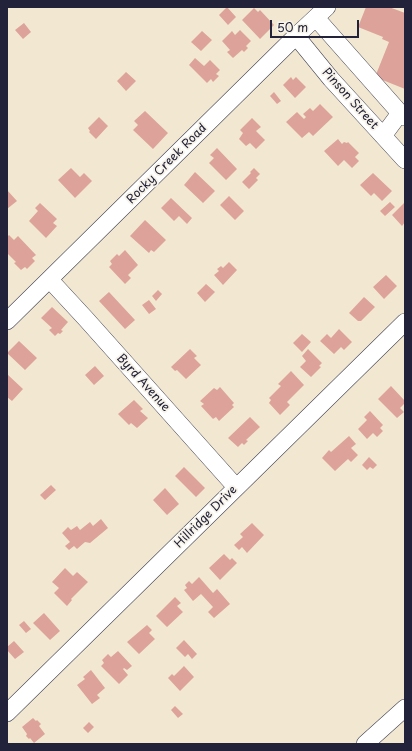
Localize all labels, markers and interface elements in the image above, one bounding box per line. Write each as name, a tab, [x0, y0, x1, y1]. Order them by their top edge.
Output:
scale bar	[272, 12, 361, 38]
text: 50 m	[277, 18, 308, 36]
street label: Pinson Street	[319, 66, 381, 132]
street label: Rocky Creek Road	[124, 121, 210, 207]
street label: Byrd Avenue	[113, 351, 173, 415]
street label: Hillridge Drive	[172, 483, 240, 551]

